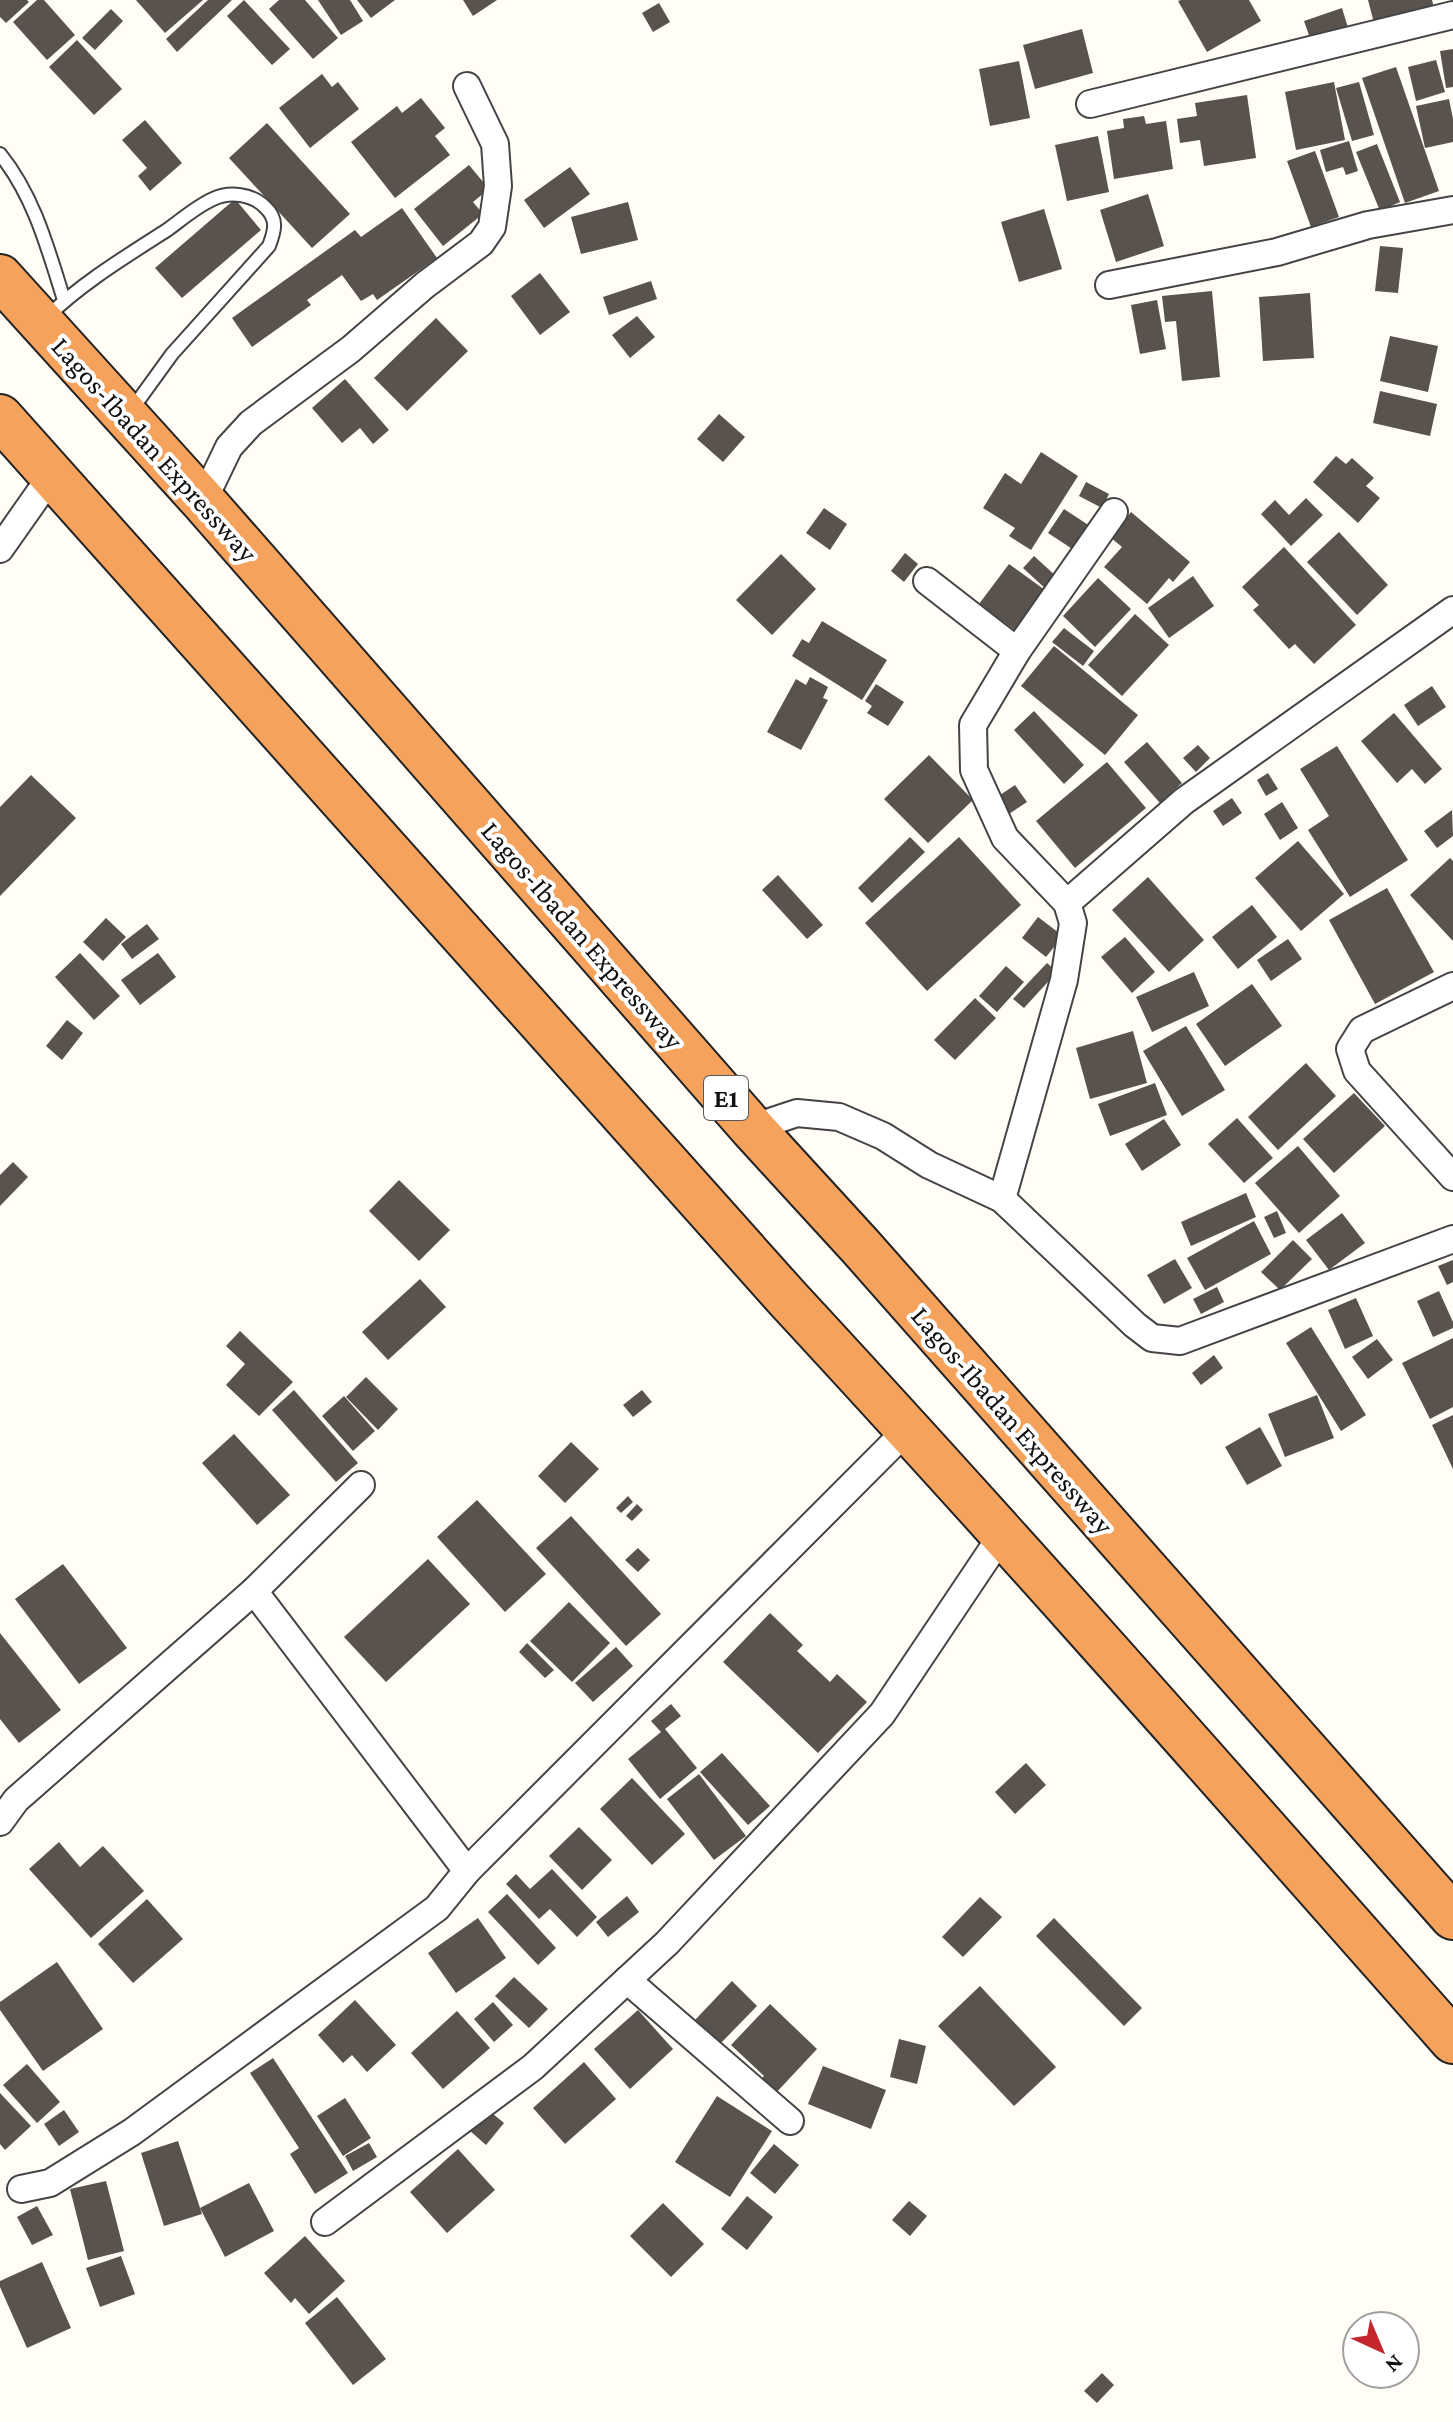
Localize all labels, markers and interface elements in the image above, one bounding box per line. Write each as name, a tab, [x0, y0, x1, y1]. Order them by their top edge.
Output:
street label: Lagos-Ibadan Expressway	[46, 331, 264, 569]
street label: Lagos-Ibadan Expressway	[475, 815, 691, 1056]
road number: E1	[704, 1076, 748, 1120]
street label: Lagos-Ibadan Expressway	[905, 1300, 1121, 1541]
north arrow	[1341, 2310, 1421, 2390]
text: N	[1380, 2350, 1409, 2378]

